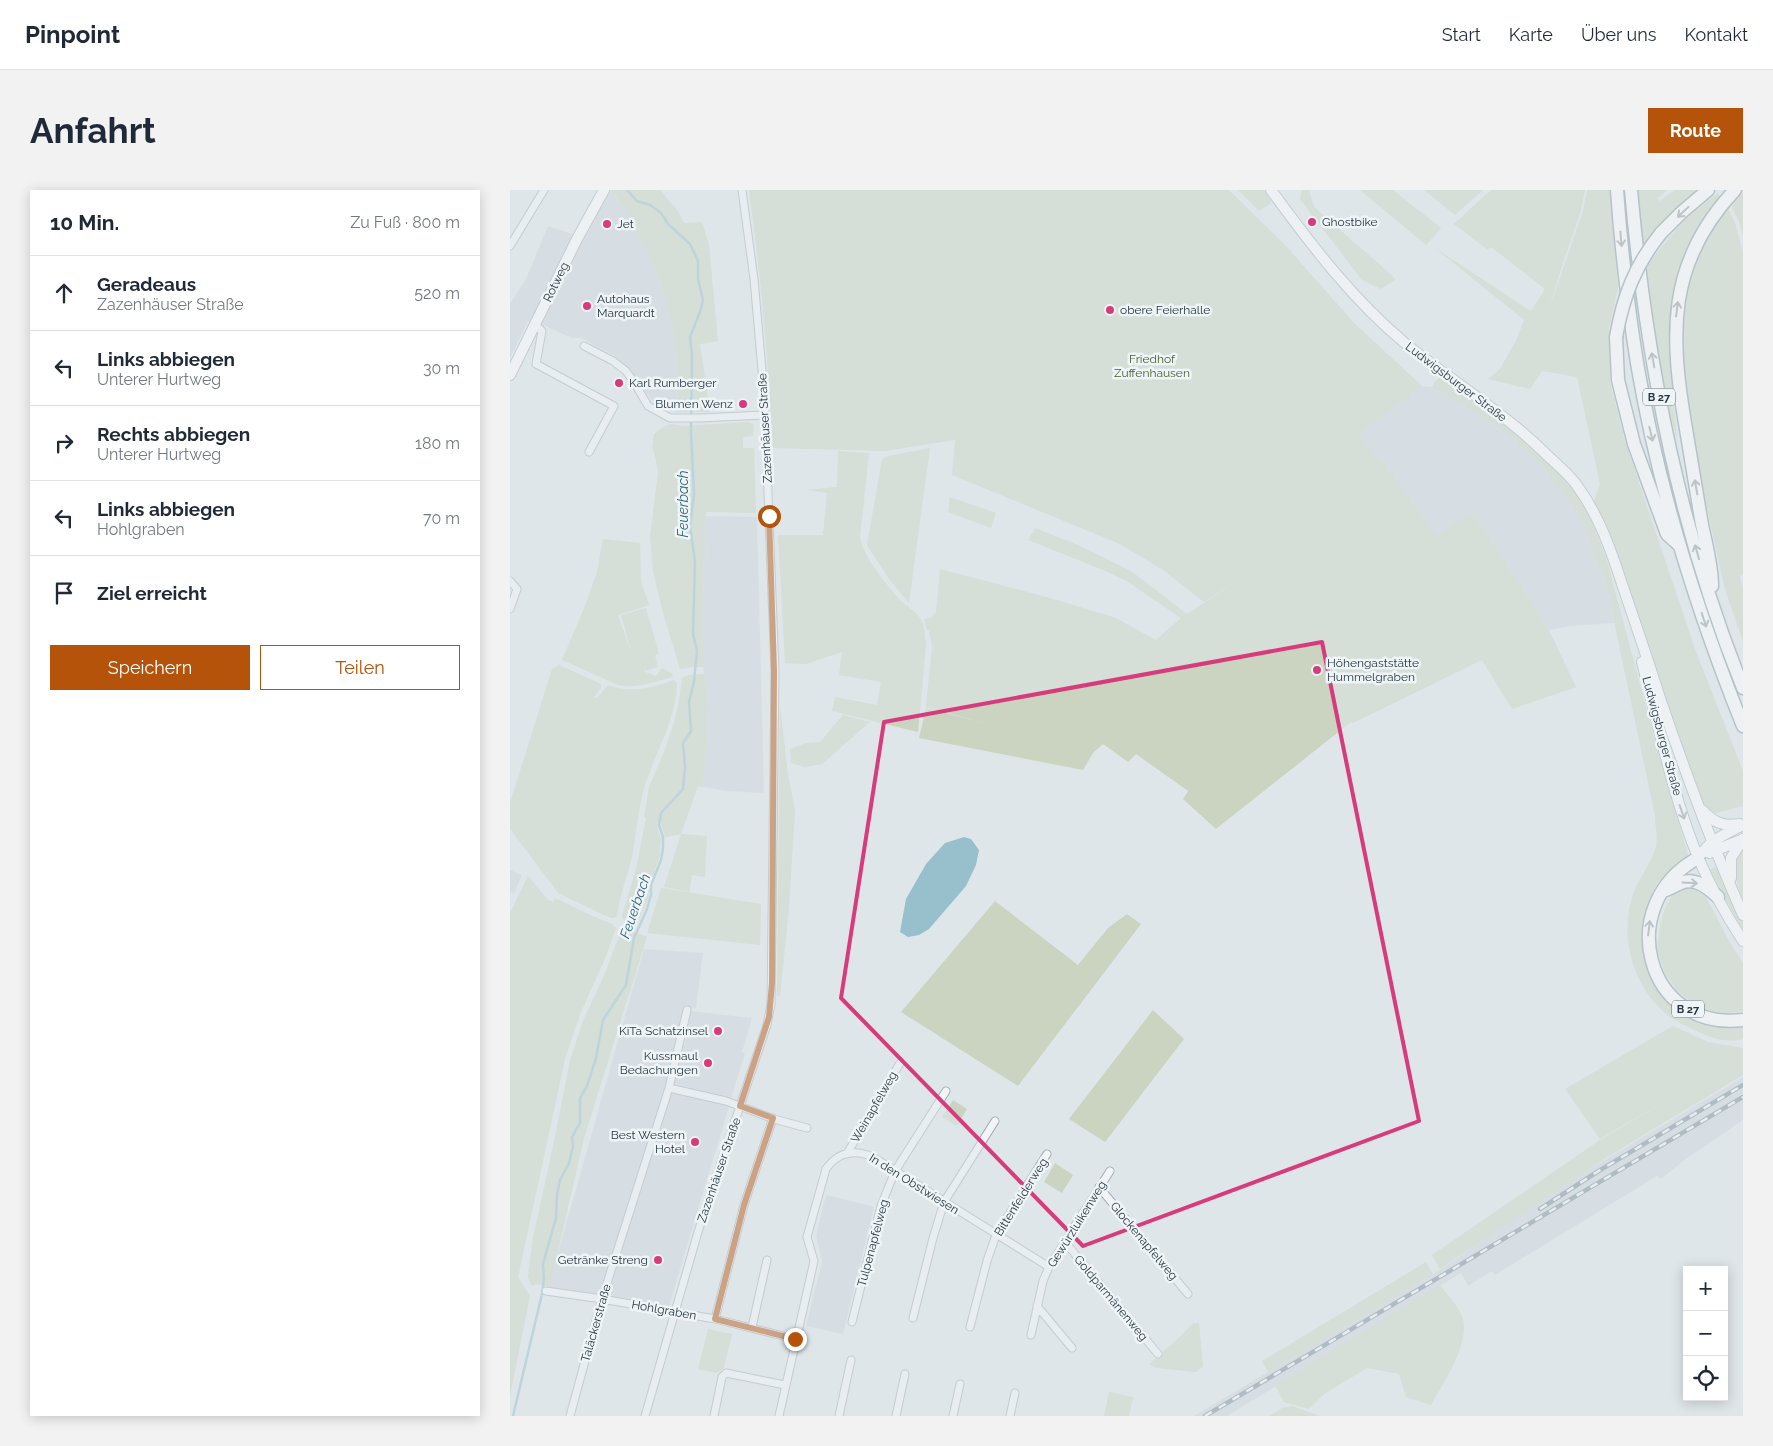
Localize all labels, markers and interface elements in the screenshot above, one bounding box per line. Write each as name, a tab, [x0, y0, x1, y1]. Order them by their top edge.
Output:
text: Pinpoint	[25, 20, 120, 49]
text: Start	[1442, 24, 1481, 45]
text: Karte	[1509, 24, 1553, 45]
text: Über uns	[1581, 24, 1656, 45]
text: Kontakt	[1684, 24, 1748, 45]
button: Route	[1648, 108, 1743, 153]
text: Anfahrt	[30, 110, 156, 151]
one-way arrow	[1676, 206, 1689, 218]
text: 10 Min.	[50, 210, 119, 235]
text: Zu Fuß · 800 m	[350, 213, 460, 232]
place label: Ghostbike	[1322, 215, 1378, 229]
marker: Ghostbike	[1306, 216, 1318, 228]
place label: Jet	[617, 217, 634, 231]
marker: Jet	[601, 218, 613, 230]
one-way arrow	[1616, 230, 1625, 246]
street label: Rotweg	[540, 260, 572, 304]
text: Geradeaus	[97, 273, 196, 295]
icon: ahead	[50, 279, 78, 307]
text: 520 m	[414, 284, 460, 303]
place label: Autohaus Marquardt	[597, 292, 655, 320]
text: Zazenhäuser Straße	[97, 295, 244, 314]
marker: Autohaus Marquardt	[581, 300, 593, 312]
one-way arrow	[1672, 301, 1682, 317]
place label: obere Feierhalle	[1120, 303, 1210, 317]
marker: obere Feierhalle	[1104, 304, 1116, 316]
street label: Ludwigsburger Straße	[1403, 339, 1509, 425]
text: Links abbiegen	[97, 348, 235, 370]
park label: Friedhof Zuffenhausen	[1114, 352, 1190, 380]
one-way arrow	[1647, 352, 1657, 368]
icon: left	[50, 354, 78, 382]
text: 30 m	[423, 359, 460, 378]
text: Unterer Hurtweg	[97, 370, 221, 389]
street label: Zazenhäuser Straße	[755, 373, 775, 483]
place label: Karl Rumberger	[629, 376, 717, 390]
marker: Karl Rumberger	[613, 377, 625, 389]
road number: B 27	[1643, 388, 1675, 406]
place label: Blumen Wenz	[655, 397, 733, 411]
marker: Blumen Wenz	[737, 398, 749, 410]
text: Rechts abbiegen	[97, 423, 250, 445]
one-way arrow	[1647, 425, 1656, 441]
icon: right	[50, 429, 78, 457]
text: 180 m	[415, 434, 460, 453]
text: Unterer Hurtweg	[97, 445, 221, 464]
water label: Feuerbach	[675, 470, 691, 538]
one-way arrow	[1690, 480, 1700, 496]
text: Links abbiegen	[97, 498, 235, 520]
icon: left	[50, 504, 78, 532]
route start	[758, 505, 781, 528]
text: 70 m	[423, 509, 460, 528]
text: Hohlgraben	[97, 520, 185, 539]
one-way arrow	[1691, 545, 1701, 561]
icon: arrive	[50, 579, 78, 607]
text: Ziel erreicht	[97, 582, 207, 604]
one-way arrow	[1699, 612, 1709, 628]
button: Speichern	[50, 645, 250, 690]
button: Teilen	[260, 645, 460, 690]
place label: Höhengaststätte Hummelgraben	[1327, 656, 1419, 684]
marker: Höhengaststätte Hummelgraben	[1311, 664, 1323, 676]
street label: Ludwigsburger Straße	[1639, 675, 1685, 797]
one-way arrow	[1678, 804, 1687, 820]
water label: Feuerbach	[617, 871, 654, 940]
one-way arrow	[1682, 878, 1698, 887]
one-way arrow	[1644, 920, 1654, 936]
road number: B 27	[1672, 1001, 1704, 1018]
place label: KiTa Schatzinsel	[619, 1024, 709, 1038]
marker: KiTa Schatzinsel	[712, 1025, 724, 1037]
place label: Kussmaul Bedachungen	[620, 1049, 699, 1077]
marker: Kussmaul Bedachungen	[702, 1057, 714, 1069]
street label: Weinapfelweg	[848, 1069, 900, 1145]
street label: Zazenhäuser Straße	[694, 1116, 744, 1224]
place label: Best Western Hotel	[611, 1128, 686, 1156]
marker: Best Western Hotel	[689, 1136, 701, 1148]
street label: In den Obstwiesen	[867, 1151, 961, 1217]
street label: Bittenfelderweg	[991, 1155, 1051, 1239]
street label: Gewürzluikenweg	[1045, 1178, 1109, 1270]
street label: Tulpenapfelweg	[855, 1198, 891, 1288]
street label: Glockenapfelweg	[1107, 1199, 1181, 1283]
street label: Goldparmänenweg	[1071, 1252, 1151, 1344]
place label: Getränke Streng	[558, 1253, 648, 1267]
marker: Getränke Streng	[652, 1254, 664, 1266]
map controls	[1683, 1266, 1728, 1401]
button: +	[1683, 1266, 1728, 1311]
street label: Taläckerstraße	[578, 1282, 614, 1364]
street label: Hohlgraben	[630, 1297, 698, 1323]
button: −	[1683, 1311, 1728, 1356]
route end	[784, 1328, 807, 1351]
button: locate	[1683, 1356, 1728, 1401]

